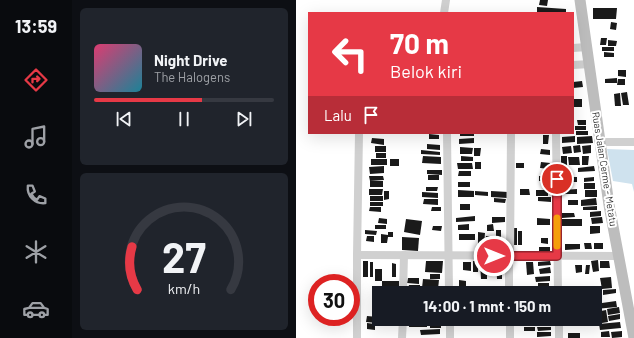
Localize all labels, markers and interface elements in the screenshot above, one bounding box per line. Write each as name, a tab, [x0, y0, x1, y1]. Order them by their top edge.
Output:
text: 13:59	[15, 15, 57, 37]
text: 70 m	[390, 26, 449, 60]
icon: left	[324, 28, 376, 80]
text: Night Drive	[154, 51, 227, 69]
text: Belok kiri	[390, 60, 462, 82]
icon: directions	[22, 66, 50, 94]
text: The Halogens	[154, 69, 230, 85]
icon: arrive	[360, 104, 382, 126]
text: Lalu	[324, 106, 352, 124]
icon: previous	[113, 108, 135, 130]
icon: pause	[173, 108, 195, 130]
icon: next	[233, 108, 255, 130]
street label: Ruas Jalan Cerme - Metatu	[590, 111, 620, 227]
icon: music	[22, 123, 50, 151]
pin	[540, 162, 574, 196]
icon: arrive	[546, 168, 568, 190]
icon: phone	[22, 181, 50, 209]
text: 27	[162, 230, 206, 280]
position arrow	[473, 235, 515, 277]
icon: climate	[22, 238, 50, 266]
speed limit sign: 30	[308, 274, 360, 326]
text: km/h	[168, 279, 200, 296]
icon: car	[22, 295, 50, 323]
text: 14:00 · 1 mnt · 150 m	[423, 297, 551, 315]

